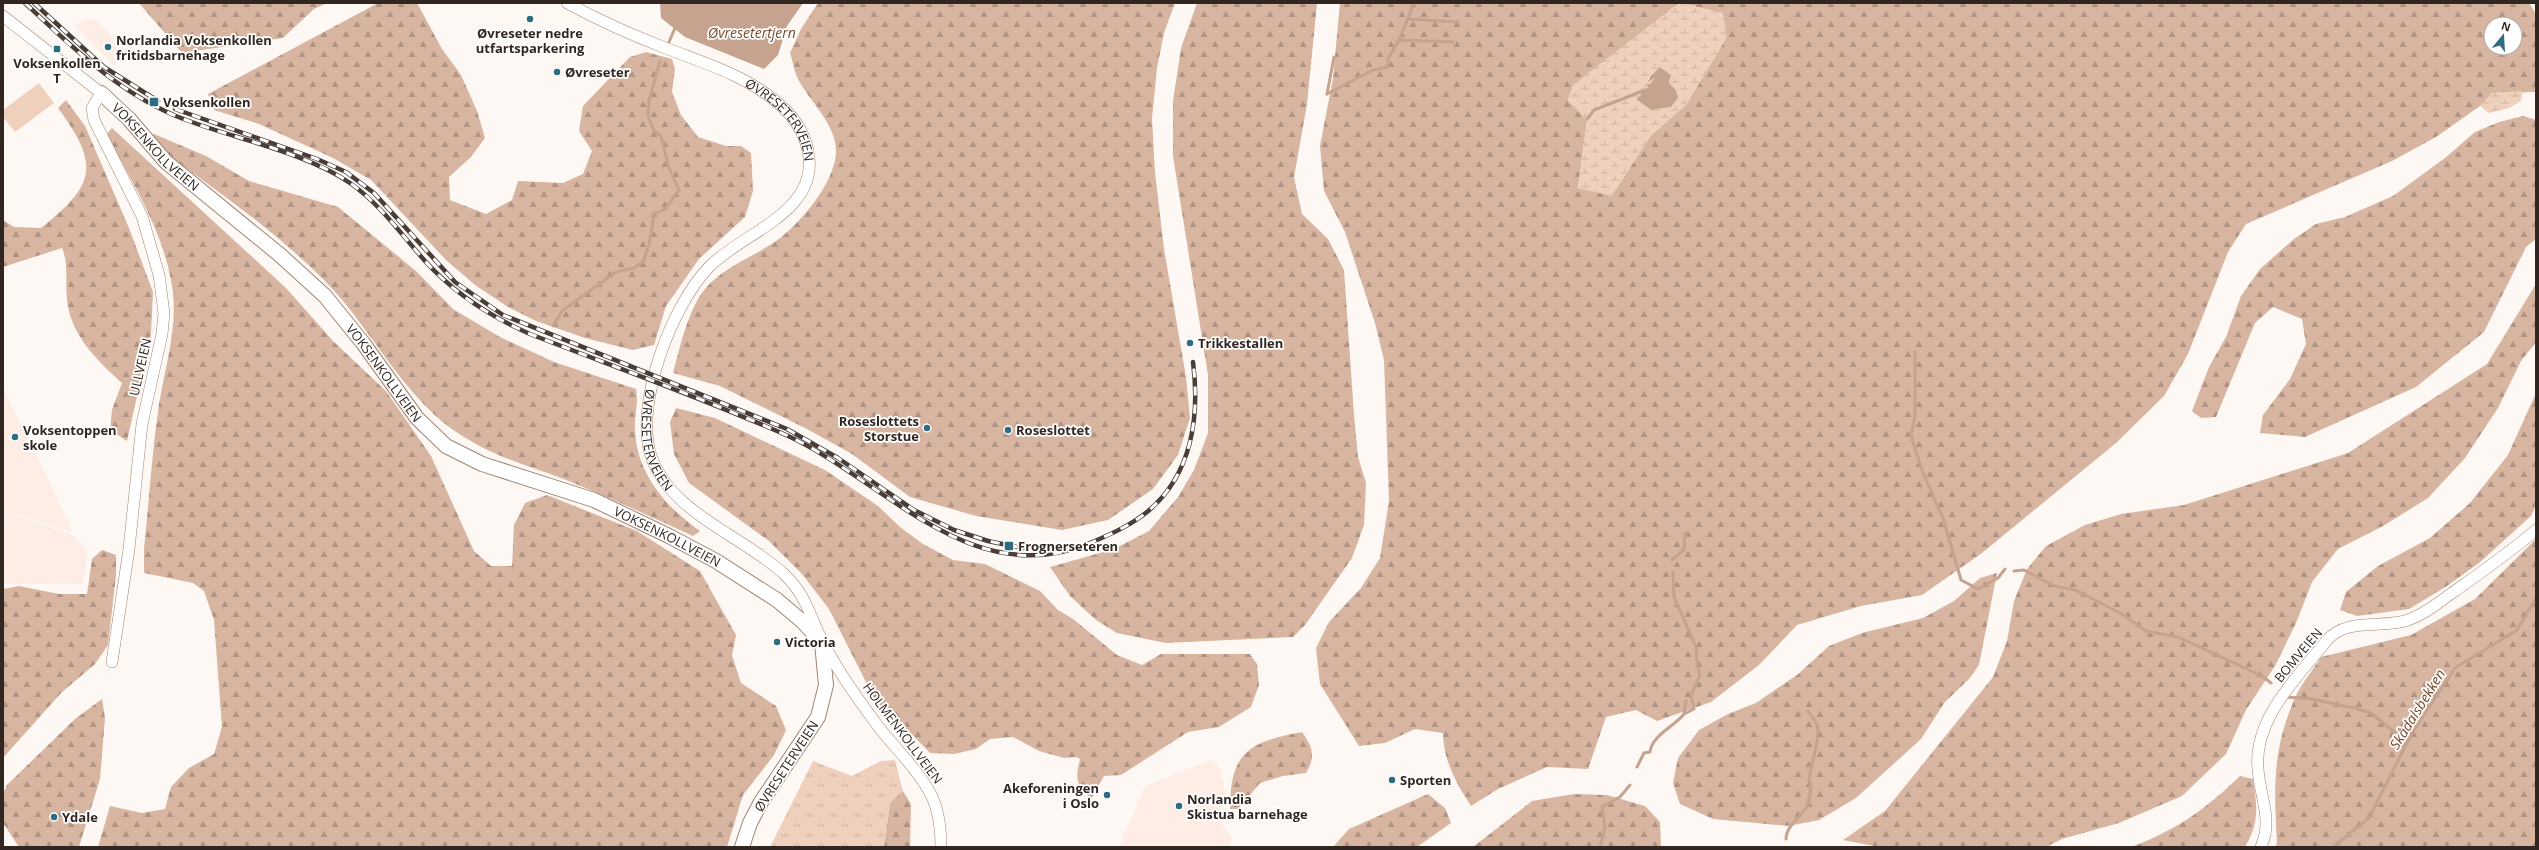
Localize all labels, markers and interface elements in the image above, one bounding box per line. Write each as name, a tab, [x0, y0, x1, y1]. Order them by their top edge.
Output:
marker: Øvreseter nedre utfartsparkering	[525, 14, 535, 24]
north arrow	[2483, 16, 2523, 56]
text: N	[2500, 17, 2513, 35]
water label: Øvresetertjern	[708, 23, 796, 42]
place label: Øvreseter nedre utfartsparkering	[476, 24, 585, 57]
place label: Norlandia Voksenkollen fritidsbarnehage	[116, 31, 272, 64]
marker: Norlandia Voksenkollen fritidsbarnehage	[103, 42, 113, 52]
marker: Voksenkollen T	[52, 44, 62, 54]
place label: Voksenkollen T	[13, 54, 101, 87]
place label: Øvreseter	[565, 63, 630, 81]
marker: Øvreseter	[552, 67, 562, 77]
street label: ØVRESETERVEIEN	[742, 74, 818, 162]
place label: Voksenkollen	[163, 93, 251, 111]
marker: Voksenkollen	[148, 96, 160, 108]
street label: VOKSENKOLLVEIEN	[108, 99, 203, 195]
street label: VOKSENKOLLVEIEN	[342, 320, 426, 426]
place label: Trikkestallen	[1198, 334, 1283, 352]
street label: ULLVEIEN	[125, 336, 155, 398]
marker: Trikkestallen	[1185, 338, 1195, 348]
street label: ØVRESETERVEIEN	[638, 388, 677, 494]
place label: Roseslottets Storstue	[839, 412, 919, 445]
place label: Voksentoppen skole	[23, 421, 117, 454]
place label: Roseslottet	[1016, 421, 1090, 439]
marker: Roseslottets Storstue	[922, 423, 932, 433]
marker: Roseslottet	[1003, 425, 1013, 435]
marker: Voksentoppen skole	[10, 432, 20, 442]
street label: VOKSENKOLLVEIEN	[611, 502, 724, 571]
place label: Frognerseteren	[1018, 537, 1118, 555]
marker: Frognerseteren	[1003, 540, 1015, 552]
street label: BOMVEIEN	[2270, 624, 2326, 686]
place label: Victoria	[785, 633, 836, 651]
marker: Victoria	[772, 637, 782, 647]
water label: Skådalsbekken	[2385, 665, 2449, 753]
street label: HOLMENKOLLVEIEN	[859, 679, 947, 787]
street label: ØVRESETERVEIEN	[750, 717, 822, 815]
place label: Sporten	[1400, 771, 1451, 789]
marker: Sporten	[1387, 775, 1397, 785]
place label: Akeforeningen i Oslo	[1003, 779, 1099, 812]
marker: Akeforeningen i Oslo	[1102, 790, 1112, 800]
place label: Norlandia Skistua barnehage	[1187, 790, 1308, 823]
marker: Norlandia Skistua barnehage	[1174, 801, 1184, 811]
place label: Ydale	[62, 808, 98, 826]
marker: Ydale	[49, 812, 59, 822]

